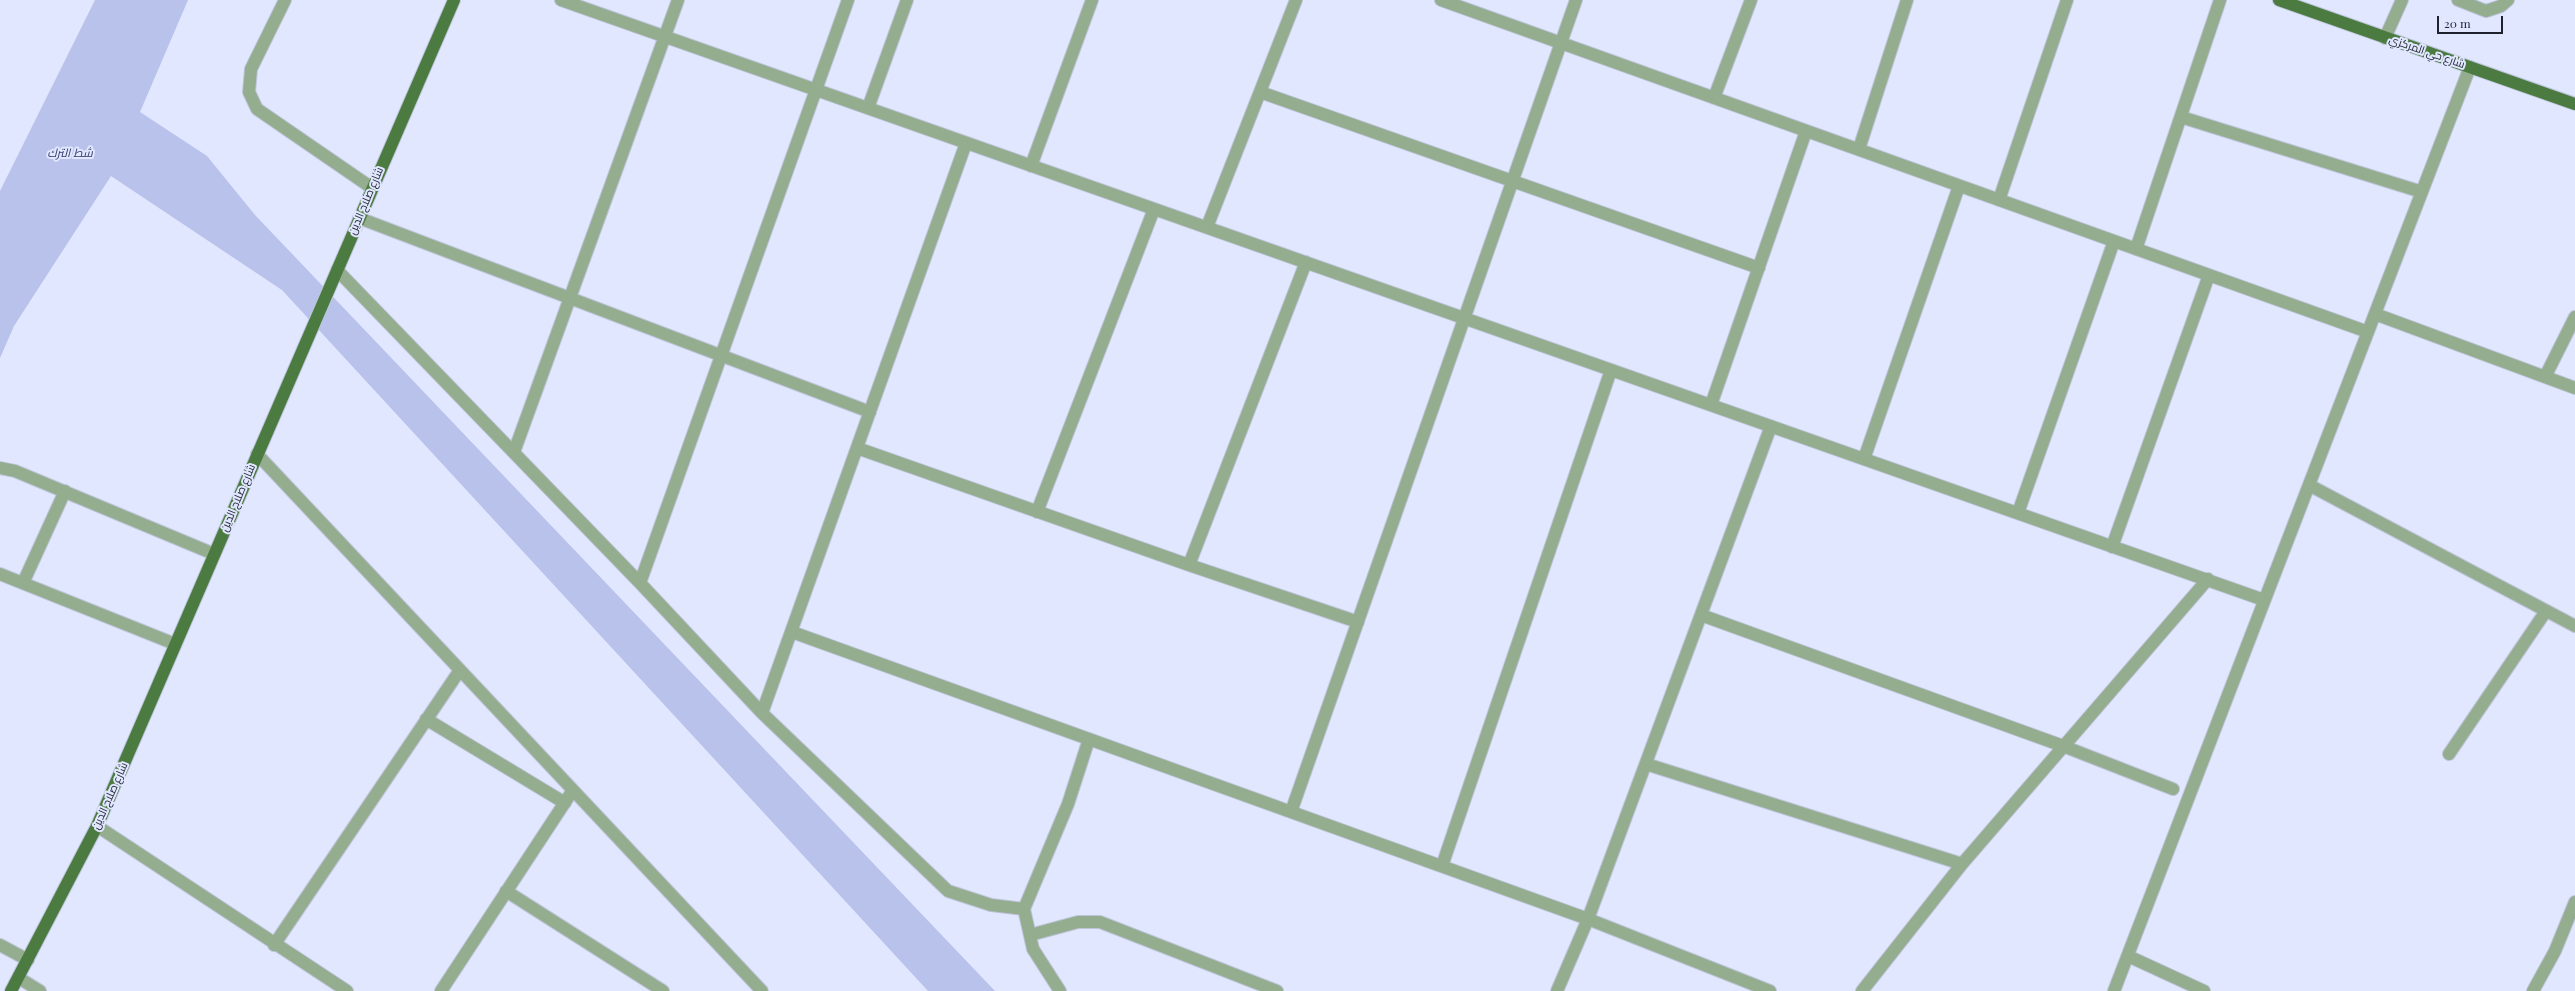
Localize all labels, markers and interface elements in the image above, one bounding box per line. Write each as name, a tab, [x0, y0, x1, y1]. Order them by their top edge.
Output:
scale bar	[2439, 8, 2505, 34]
text: 20 m	[2444, 15, 2471, 31]
street label: شارع حي المركزي	[2387, 33, 2467, 71]
water label: شط الترك	[47, 146, 93, 160]
street label: شارع صلاح الدين	[346, 165, 386, 237]
street label: شارع صلاح الدين	[218, 462, 258, 534]
street label: شارع صلاح الدين	[89, 760, 131, 832]

